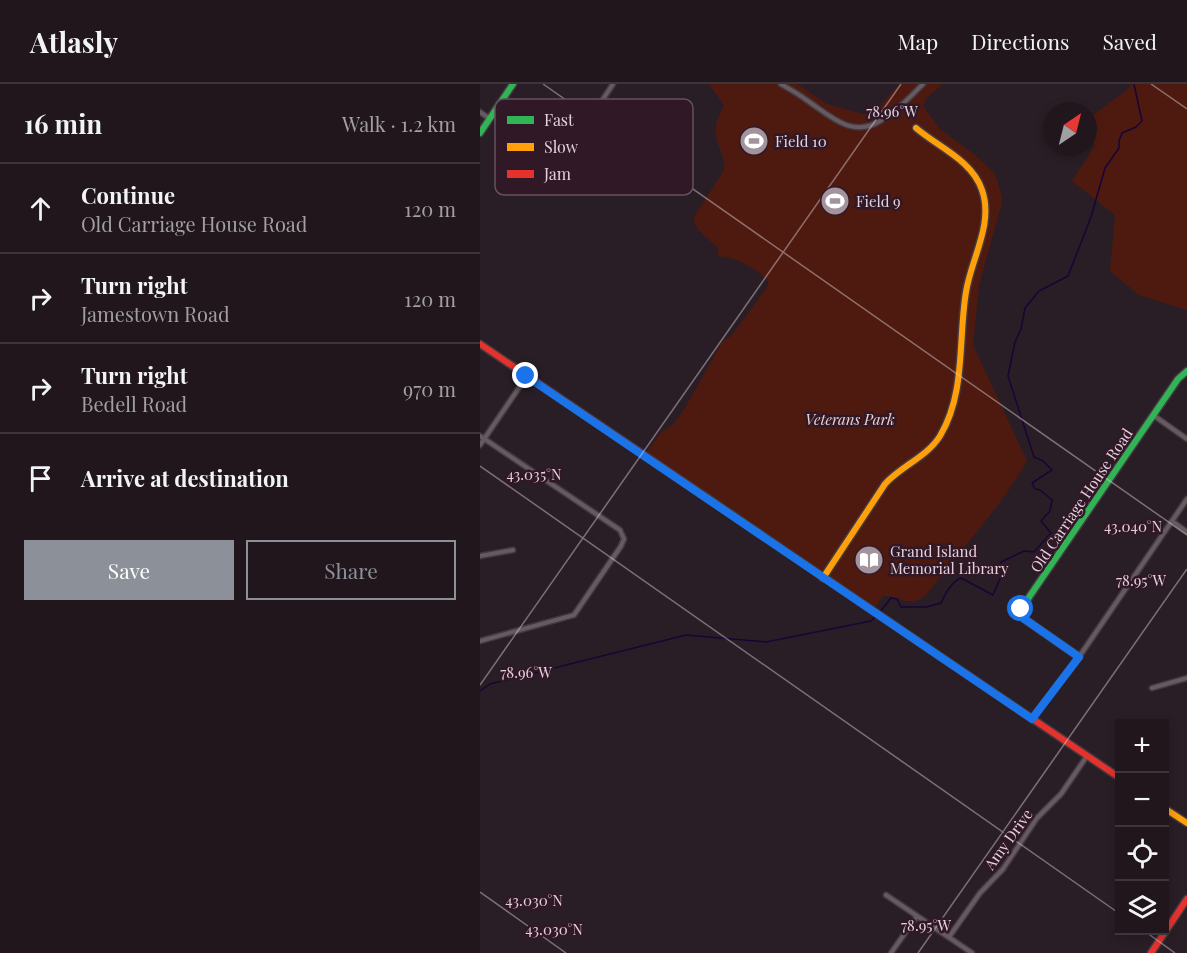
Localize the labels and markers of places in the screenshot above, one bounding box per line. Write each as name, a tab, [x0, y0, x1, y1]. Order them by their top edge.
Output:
sports icon: Field 10	[738, 125, 770, 157]
place label: Field 10	[775, 131, 827, 151]
sports icon: Field 9	[819, 185, 851, 217]
place label: Field 9	[856, 191, 901, 211]
place label: Grand Island Memorial Library	[890, 541, 1009, 578]
library icon: Grand Island Memorial Library	[853, 544, 885, 576]

